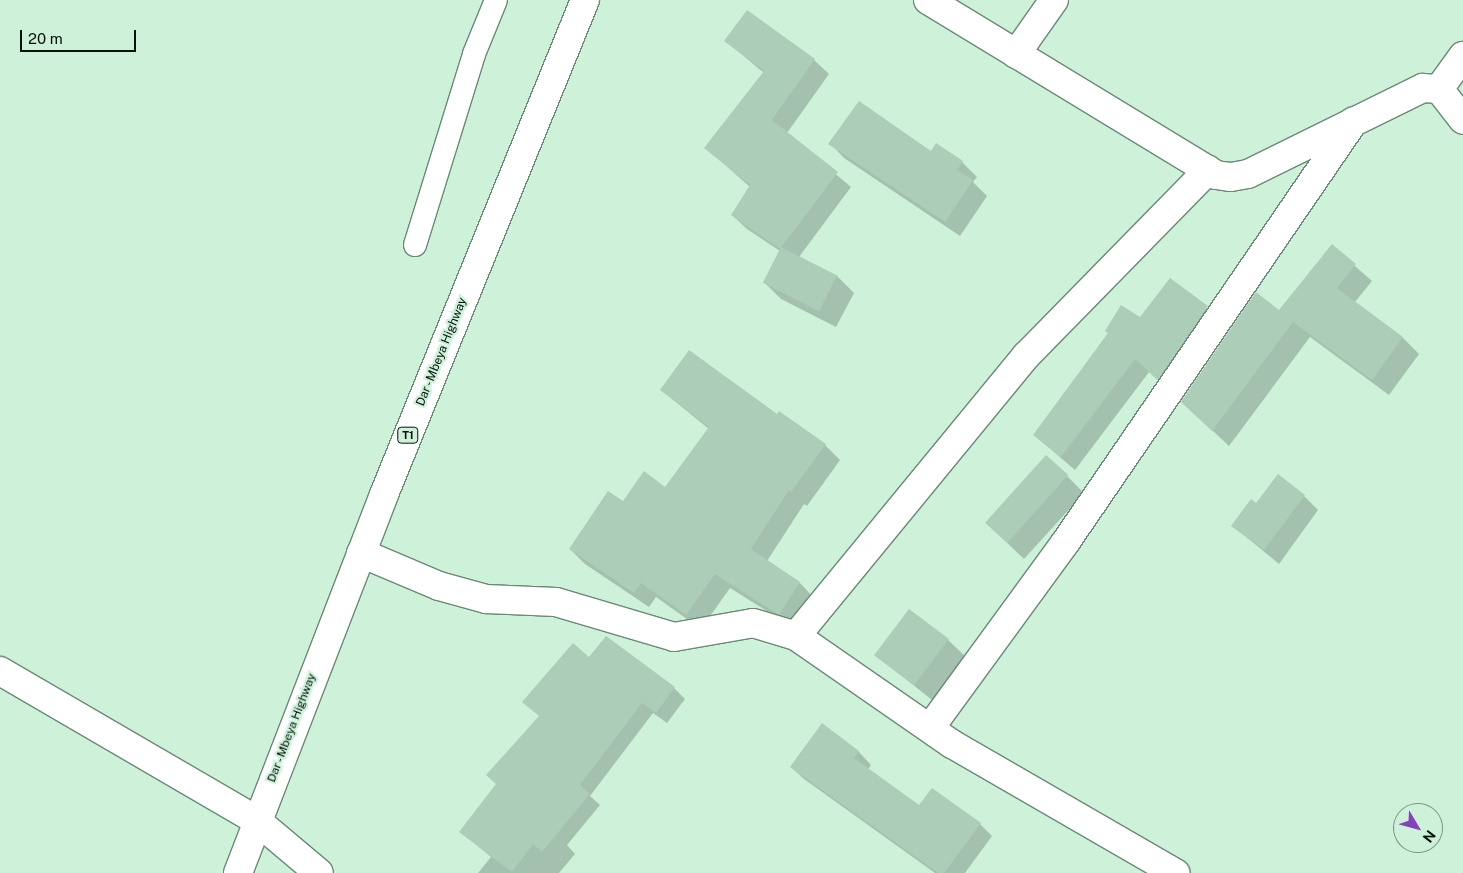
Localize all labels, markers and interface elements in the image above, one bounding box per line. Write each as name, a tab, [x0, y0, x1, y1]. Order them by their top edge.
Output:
scale bar	[22, 20, 139, 52]
text: 20 m	[28, 30, 63, 47]
street label: Dar - Mbeya Highway	[413, 294, 471, 410]
road number: T1	[397, 426, 419, 444]
street label: Dar - Mbeya Highway	[264, 670, 320, 786]
north arrow	[1393, 803, 1443, 853]
text: N	[1420, 827, 1439, 846]

